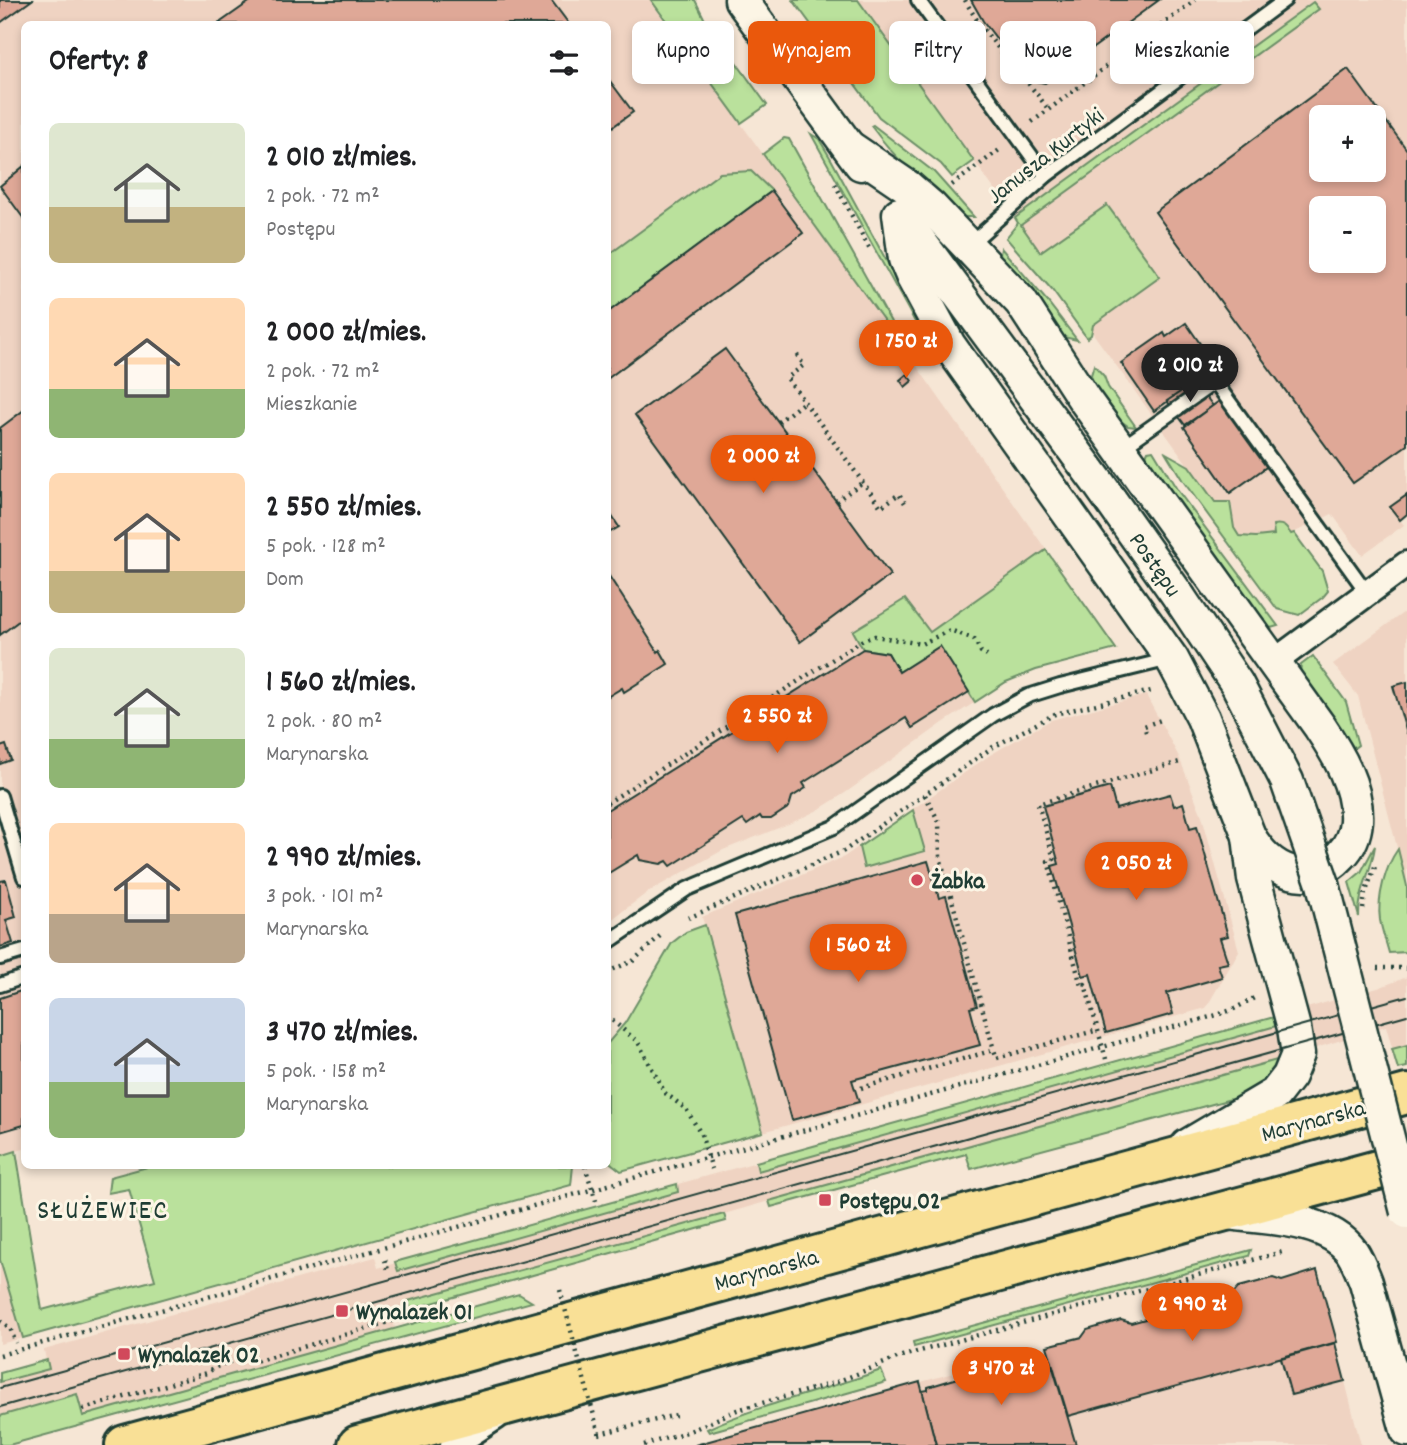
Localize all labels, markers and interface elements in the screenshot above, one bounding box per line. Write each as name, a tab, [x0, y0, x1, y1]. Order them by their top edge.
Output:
chip: Kupno	[632, 21, 734, 84]
chip: Wynajem	[748, 21, 875, 84]
chip: Filtry	[889, 21, 986, 84]
chip: Nowe	[1000, 21, 1096, 84]
chip: Mieszkanie	[1110, 21, 1254, 84]
text: Oferty: 8	[49, 42, 148, 85]
icon: filters	[545, 44, 583, 82]
street label: Janusza Kurtyki	[981, 101, 1113, 214]
map controls	[1309, 105, 1386, 273]
button: +	[1309, 105, 1386, 182]
text: 2 010 zł/mies.	[266, 138, 417, 181]
icon: home	[105, 151, 189, 235]
text: 2 pok. · 72 m²	[266, 181, 380, 214]
button: −	[1309, 196, 1386, 273]
text: Postępu	[266, 214, 335, 247]
text: 2 000 zł/mies.	[266, 313, 426, 356]
pin: 1 750 zł	[834, 320, 978, 380]
icon: home	[105, 326, 189, 410]
text: 1 750 zł	[875, 326, 937, 359]
pin: 2 010 zł	[1118, 344, 1262, 404]
text: 2 010 zł	[1157, 350, 1223, 383]
text: 2 pok. · 72 m²	[266, 356, 380, 389]
text: Mieszkanie	[266, 389, 357, 422]
pin: 2 000 zł	[691, 435, 835, 495]
text: 2 000 zł	[727, 441, 799, 474]
text: 2 550 zł/mies.	[266, 488, 421, 531]
icon: home	[105, 501, 189, 585]
street label: Postępu	[1119, 526, 1188, 605]
text: 5 pok. · 128 m²	[266, 531, 386, 564]
text: Dom	[266, 564, 304, 597]
text: 1 560 zł/mies.	[266, 663, 416, 706]
icon: home	[105, 676, 189, 760]
pin: 2 550 zł	[705, 696, 849, 755]
text: 2 550 zł	[743, 701, 811, 734]
text: 2 pok. · 80 m²	[266, 706, 382, 739]
text: Marynarska	[266, 739, 368, 772]
text: 2 990 zł/mies.	[266, 838, 421, 881]
pin: 2 050 zł	[1064, 842, 1208, 902]
text: 2 050 zł	[1101, 848, 1171, 881]
icon: home	[105, 851, 189, 935]
place label: Żabka	[931, 866, 985, 900]
marker: Żabka	[909, 872, 925, 888]
text: 3 pok. · 101 m²	[266, 881, 383, 914]
text: Marynarska	[266, 914, 368, 947]
pin: 1 560 zł	[786, 925, 930, 984]
text: 1 560 zł	[826, 930, 890, 963]
text: 3 470 zł/mies.	[266, 1013, 418, 1056]
icon: home	[105, 1026, 189, 1110]
text: 5 pok. · 158 m²	[266, 1056, 386, 1089]
text: Marynarska	[266, 1089, 368, 1122]
street label: Marynarska	[1258, 1093, 1370, 1153]
place label: Postępu 02	[839, 1186, 941, 1220]
marker: Postępu 02	[817, 1192, 833, 1208]
district label: SŁUŻEWIEC	[37, 1193, 169, 1233]
street label: Marynarska	[711, 1242, 823, 1302]
pin: 2 990 zł	[1120, 1284, 1264, 1343]
text: 2 990 zł	[1158, 1289, 1226, 1322]
place label: Wynalazek 01	[356, 1297, 472, 1331]
marker: Wynalazek 01	[334, 1303, 350, 1319]
place label: Wynalazek 02	[138, 1340, 259, 1374]
marker: Wynalazek 02	[116, 1346, 132, 1362]
pin: 3 470 zł	[929, 1348, 1073, 1407]
text: 3 470 zł	[968, 1353, 1034, 1386]

